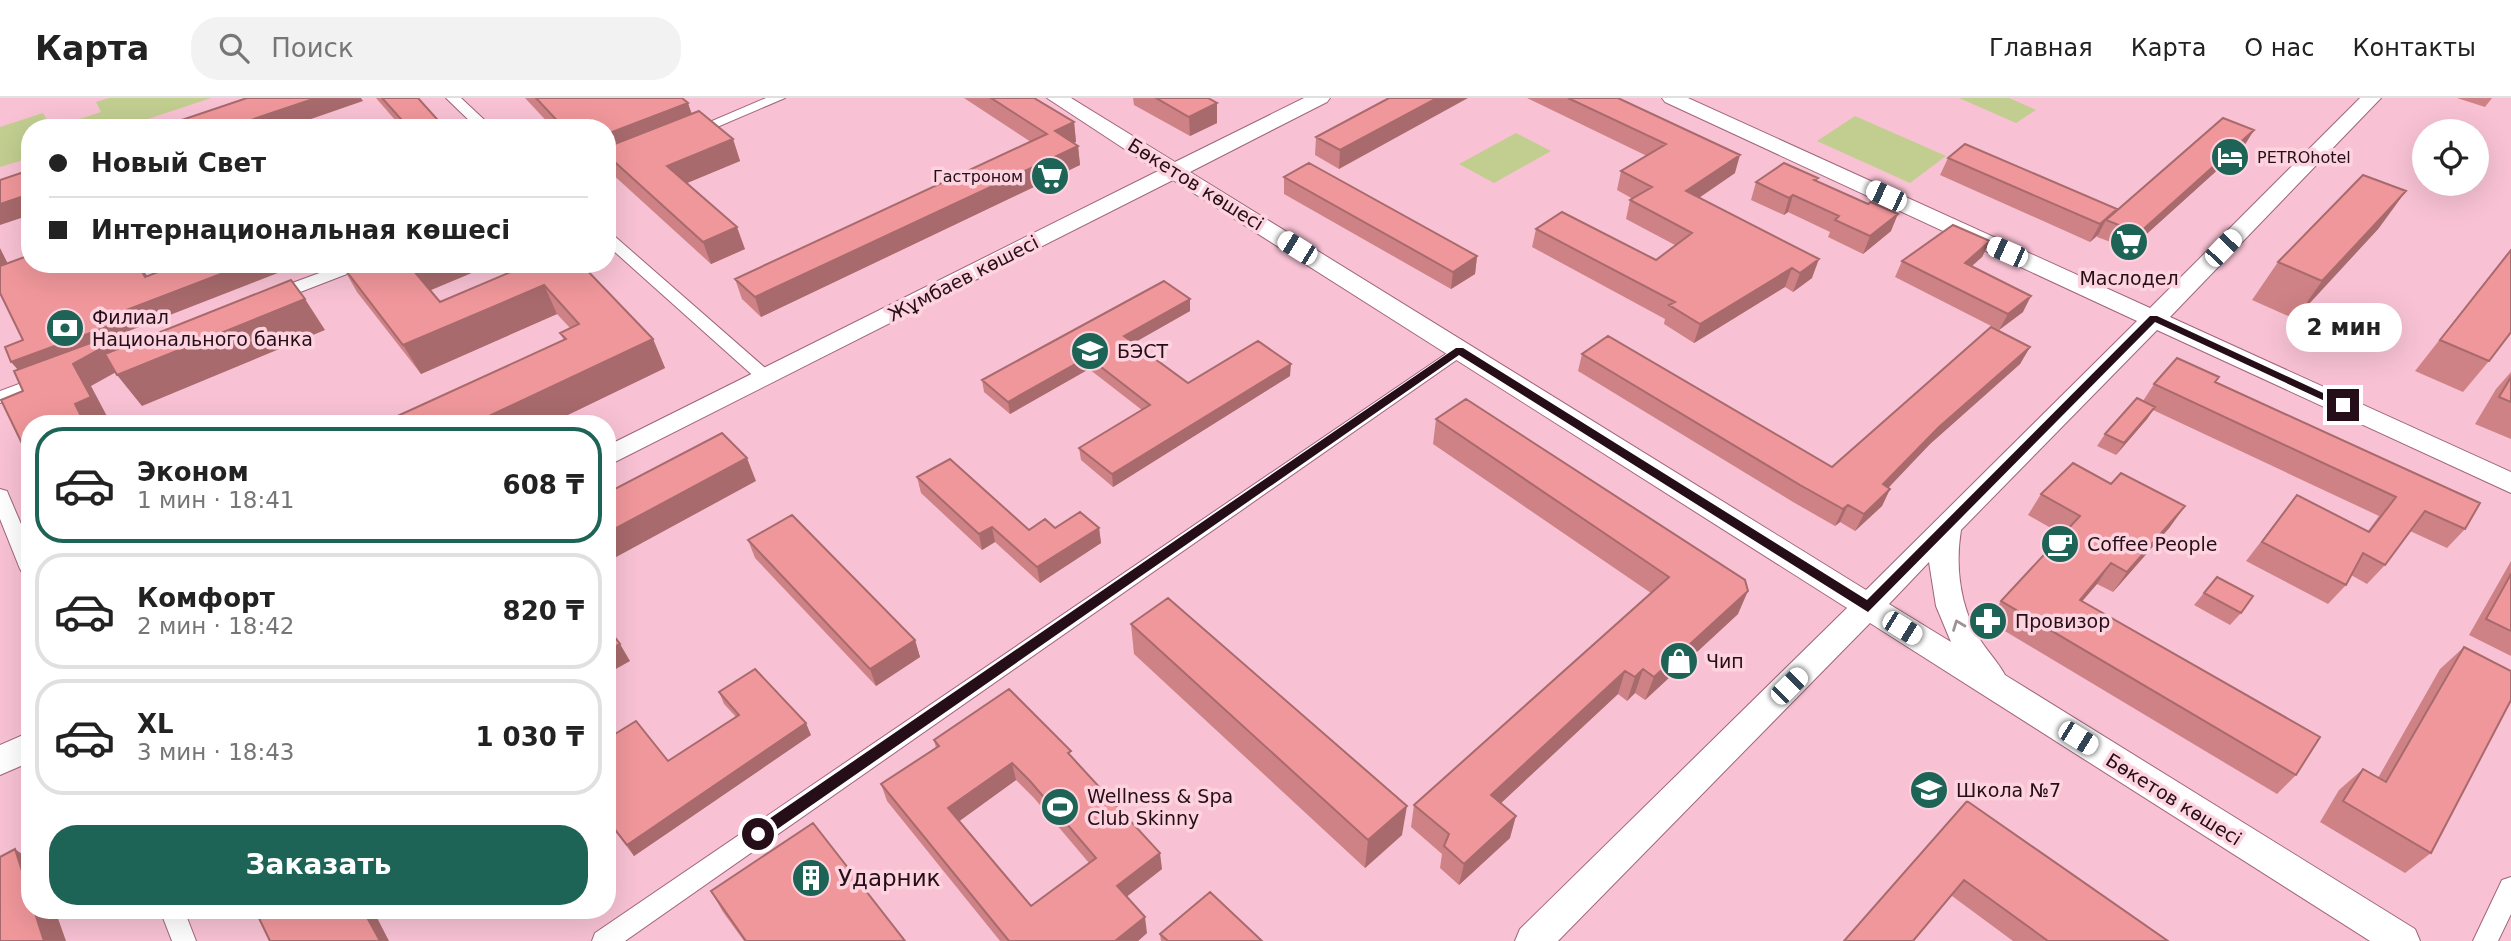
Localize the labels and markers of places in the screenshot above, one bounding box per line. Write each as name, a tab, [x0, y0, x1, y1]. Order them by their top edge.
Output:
hotel icon: PETROhotel	[2209, 136, 2251, 178]
place label: PETROhotel	[2257, 148, 2351, 167]
supermarket icon: Гастроном	[1029, 155, 1071, 197]
place label: Гастроном	[933, 167, 1023, 186]
supermarket icon: Маслодел	[2108, 221, 2150, 263]
place label: Маслодел	[2079, 267, 2179, 289]
place label: Филиал Национального банка	[92, 306, 313, 350]
bank icon: Филиал Национального банка	[44, 307, 86, 349]
school or university icon: БЭСТ	[1069, 330, 1111, 372]
place label: БЭСТ	[1117, 340, 1169, 362]
cafe icon: Coffee People	[2039, 523, 2081, 565]
place label: Coffee People	[2087, 533, 2218, 555]
pharmacy icon: Провизор	[1967, 600, 2009, 642]
place label: Провизор	[2015, 610, 2110, 632]
shop icon: Чип	[1658, 640, 1700, 682]
place label: Чип	[1706, 650, 1744, 672]
school or university icon: Школа №7	[1908, 769, 1950, 811]
place label: Школа №7	[1956, 779, 2061, 801]
place label: Wellness & Spa Club Skinny	[1087, 785, 1233, 829]
sports icon: Wellness & Spa Club Skinny	[1039, 786, 1081, 828]
building icon: Ударник	[790, 857, 832, 899]
place label: Ударник	[838, 865, 941, 891]

